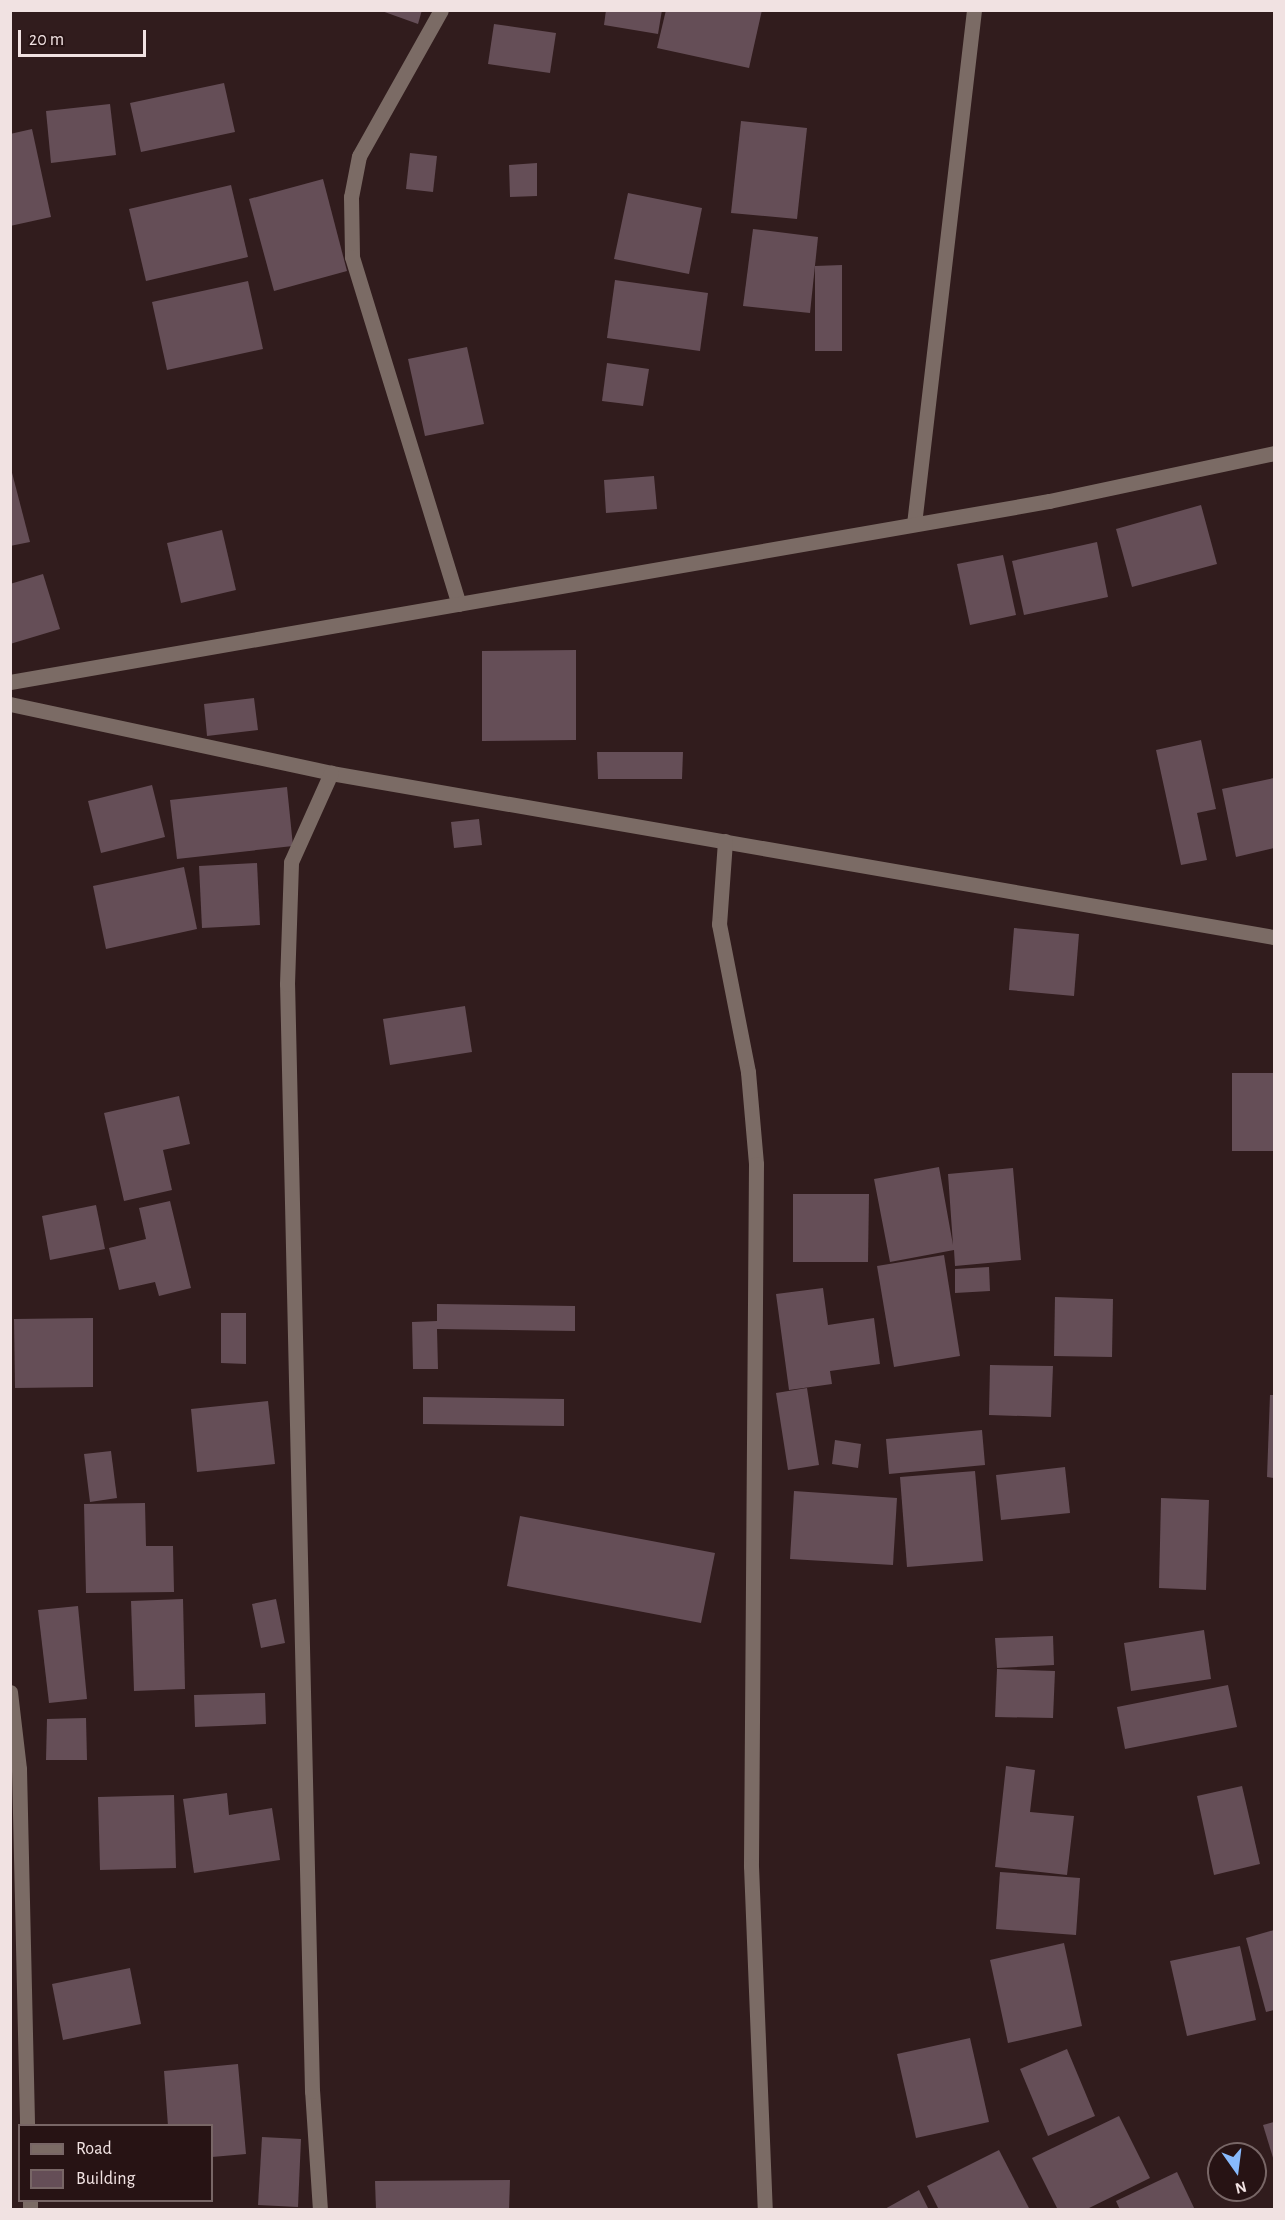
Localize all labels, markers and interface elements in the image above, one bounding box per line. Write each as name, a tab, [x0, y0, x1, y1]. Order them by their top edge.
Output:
scale bar	[21, 18, 148, 56]
text: 20 m	[29, 31, 64, 49]
legend	[18, 2124, 213, 2202]
text: Road	[76, 2140, 112, 2158]
north arrow	[1207, 2142, 1267, 2202]
text: Building	[76, 2170, 135, 2188]
text: N	[1234, 2178, 1248, 2197]

